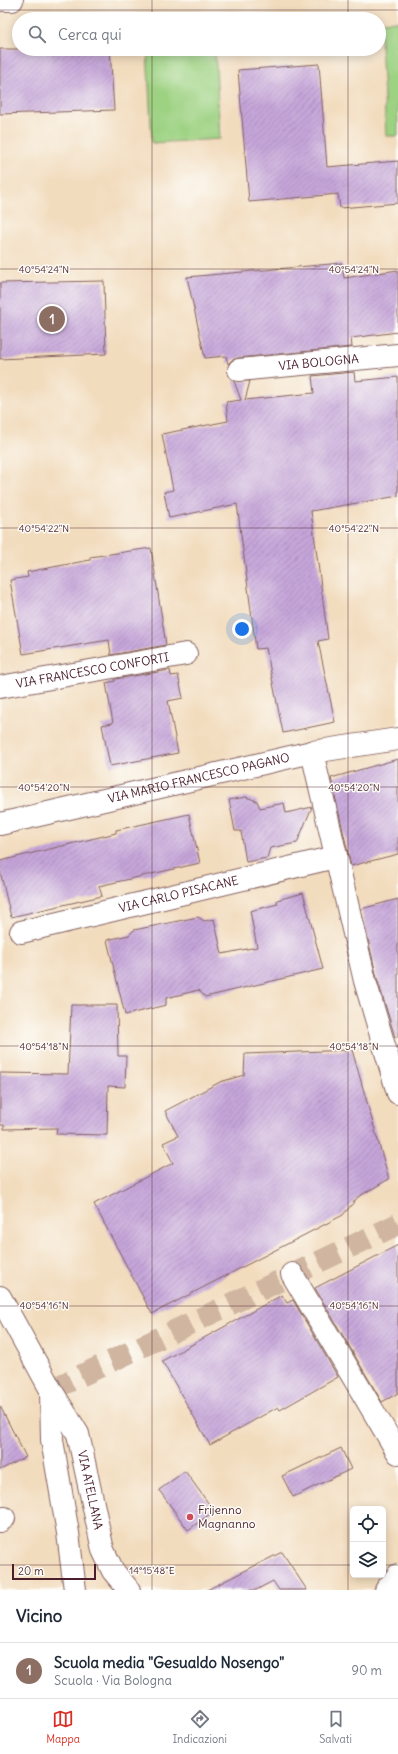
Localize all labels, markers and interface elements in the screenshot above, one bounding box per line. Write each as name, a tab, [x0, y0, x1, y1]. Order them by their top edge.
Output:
search box	[12, 12, 386, 56]
icon: search	[26, 23, 48, 45]
text: Cerca qui	[58, 25, 122, 44]
text: 40°54'24"N	[19, 263, 69, 276]
text: 40°54'24"N	[329, 263, 379, 276]
pin: 1	[39, 304, 65, 334]
street label: VIA BOLOGNA	[278, 351, 360, 373]
text: 40°54'22"N	[19, 522, 69, 535]
text: 40°54'22"N	[329, 522, 379, 535]
your location	[232, 619, 252, 639]
street label: VIA FRANCESCO CONFORTI	[15, 649, 170, 691]
street label: VIA MARIO FRANCESCO PAGANO	[106, 749, 291, 806]
text: 40°54'20"N	[18, 781, 70, 794]
text: 40°54'20"N	[328, 781, 380, 794]
street label: VIA CARLO PISACANE	[117, 872, 240, 915]
text: 40°54'18"N	[19, 1040, 69, 1053]
text: 40°54'18"N	[329, 1040, 379, 1053]
text: 40°54'16"N	[19, 1299, 69, 1312]
text: 40°54'16"N	[329, 1299, 379, 1312]
street label: VIA ATELLANA	[75, 1449, 106, 1531]
place label: Frijenno Magnanno	[198, 1502, 256, 1531]
map controls	[350, 1506, 386, 1578]
button: locate	[350, 1506, 386, 1542]
marker: Frijenno Magnanno	[185, 1512, 195, 1522]
button: layers	[350, 1542, 386, 1578]
scale bar	[12, 1562, 96, 1581]
text: 20 m	[18, 1564, 44, 1578]
text: 14°15'48"E	[129, 1564, 175, 1577]
text: Vicino	[16, 1605, 62, 1627]
text: Scuola media "Gesualdo Nosengo"	[54, 1653, 284, 1672]
text: 1	[26, 1662, 32, 1679]
text: 90 m	[351, 1662, 382, 1679]
text: Scuola · Via Bologna	[54, 1672, 172, 1689]
tab: Mappa	[46, 1708, 80, 1746]
tab: Indicazioni	[172, 1708, 227, 1746]
tab: Salvati	[319, 1708, 352, 1746]

